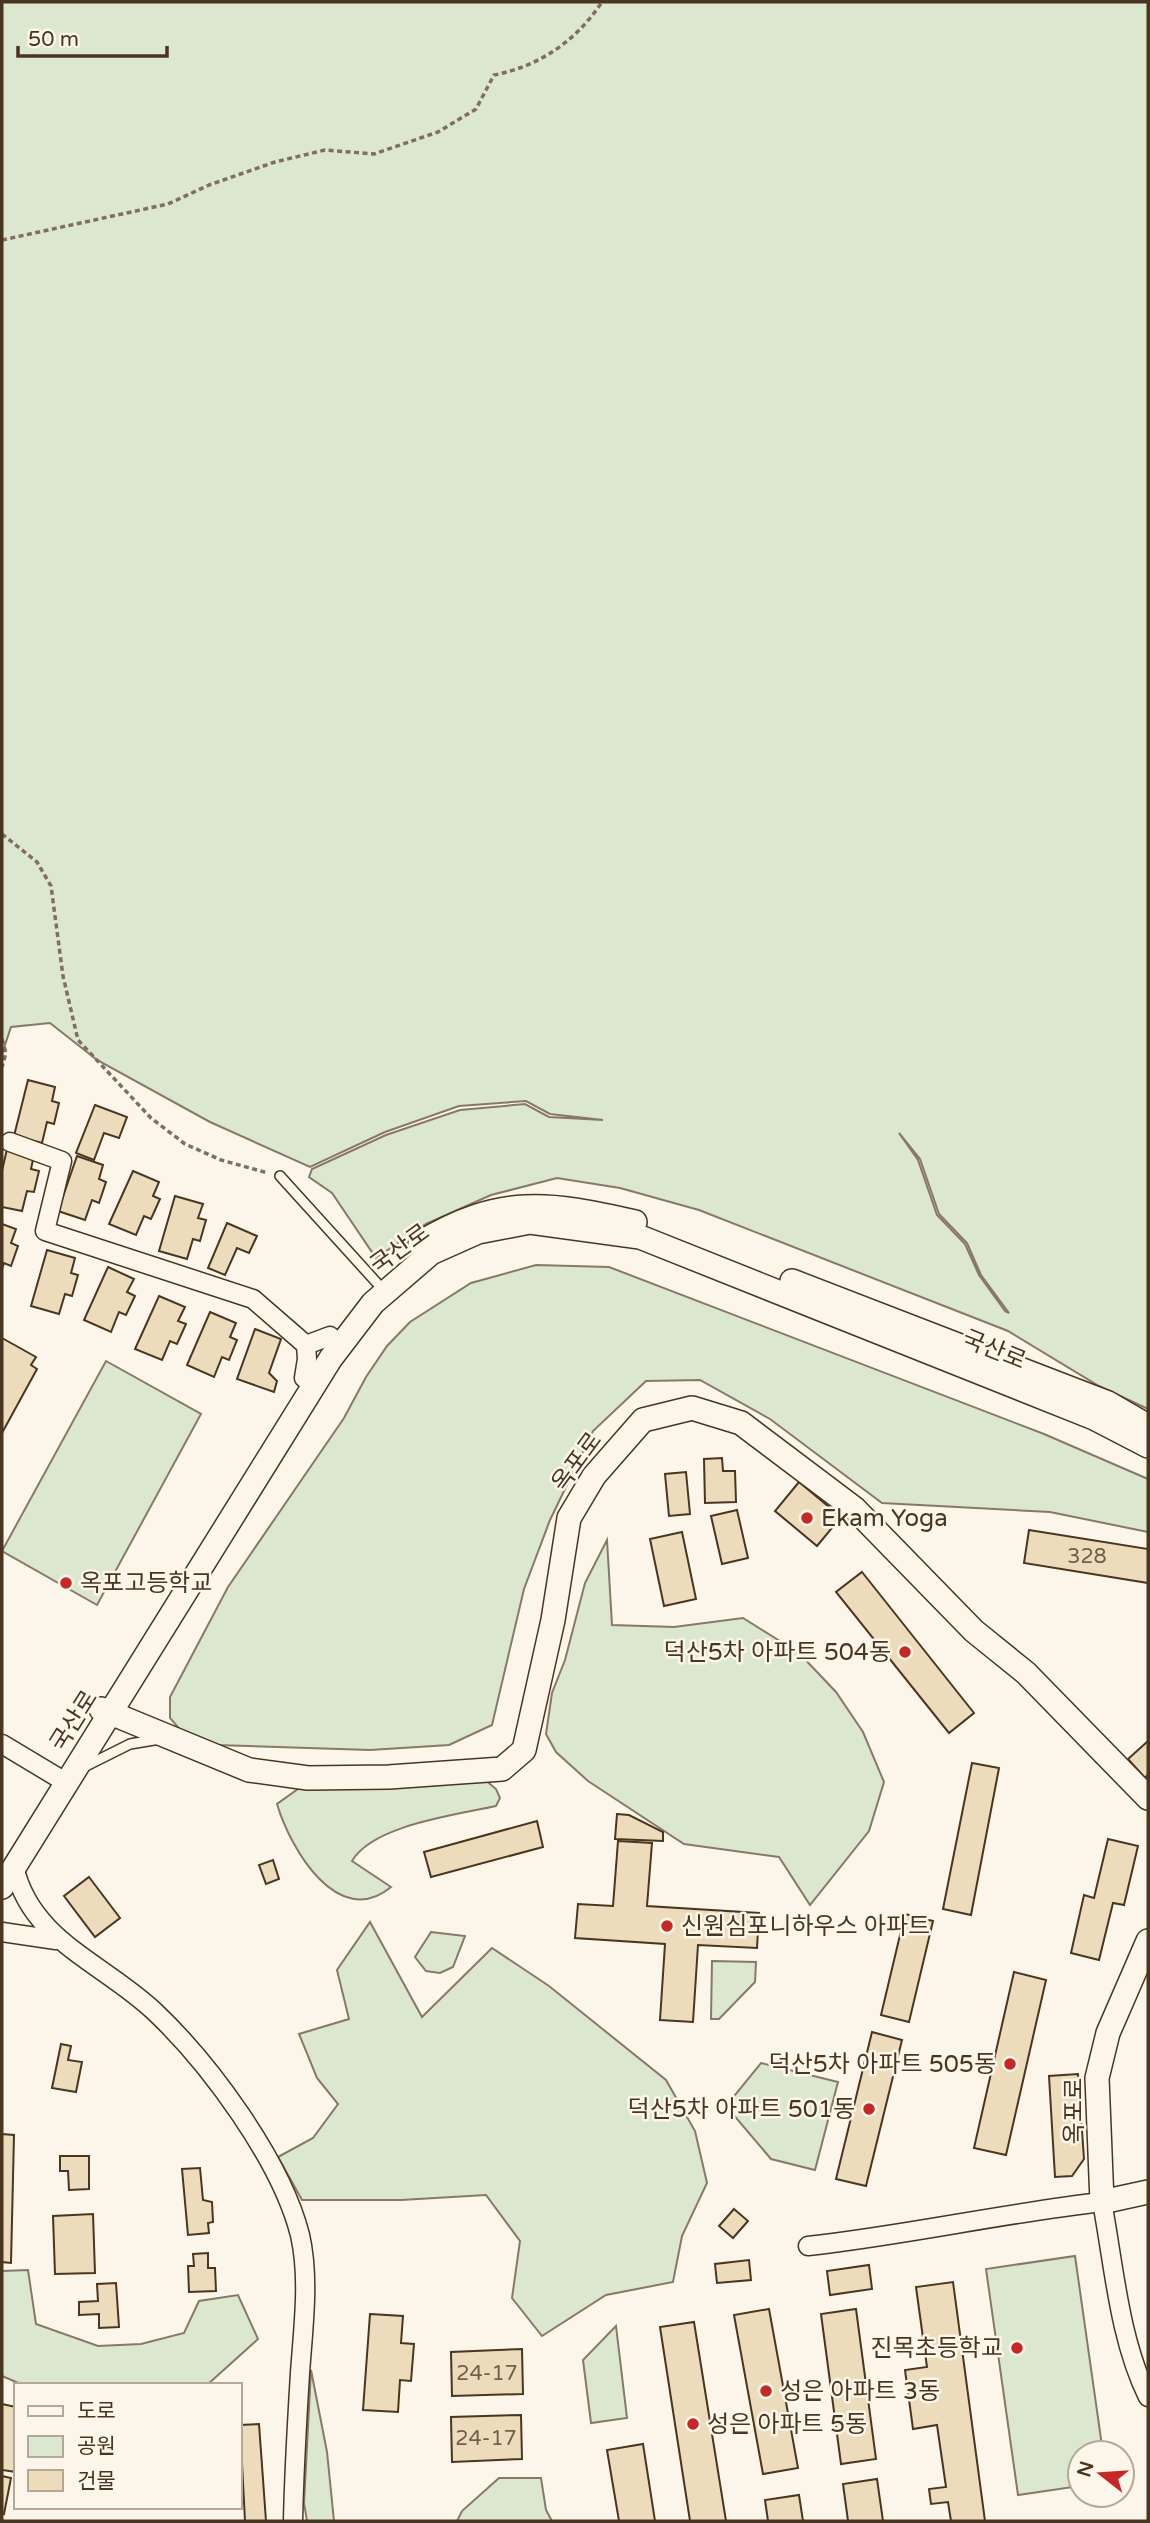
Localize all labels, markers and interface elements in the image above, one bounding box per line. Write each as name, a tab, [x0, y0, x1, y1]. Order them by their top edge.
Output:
scale bar	[18, 14, 166, 58]
text: 50 m	[28, 27, 79, 52]
street label: 국산로	[365, 1218, 435, 1280]
street label: 국산로	[958, 1324, 1030, 1376]
street label: 옥포로	[546, 1427, 608, 1497]
place label: Ekam Yoga	[821, 1504, 948, 1533]
marker: Ekam Yoga	[799, 1510, 815, 1526]
house number: 328	[1067, 1544, 1107, 1569]
place label: 옥포고등학교	[80, 1569, 212, 1598]
marker: 옥포고등학교	[58, 1575, 74, 1591]
place label: 덕산5차 아파트 504동	[664, 1638, 891, 1667]
marker: 덕산5차 아파트 504동	[897, 1644, 913, 1660]
street label: 국산로	[44, 1685, 104, 1757]
place label: 신원심포니하우스 아파트	[681, 1912, 930, 1941]
marker: 신원심포니하우스 아파트	[659, 1918, 675, 1934]
place label: 덕산5차 아파트 505동	[769, 2050, 996, 2079]
marker: 덕산5차 아파트 505동	[1002, 2056, 1018, 2072]
street label: 옥포로	[1060, 2078, 1089, 2144]
place label: 덕산5차 아파트 501동	[628, 2095, 855, 2124]
marker: 덕산5차 아파트 501동	[861, 2101, 877, 2117]
place label: 진목초등학교	[871, 2334, 1003, 2363]
marker: 진목초등학교	[1009, 2340, 1025, 2356]
house number: 24-17	[456, 2361, 518, 2386]
place label: 성은 아파트 3동	[780, 2377, 940, 2406]
legend	[14, 2383, 242, 2509]
marker: 성은 아파트 3동	[758, 2383, 774, 2399]
text: 도로	[77, 2399, 116, 2424]
place label: 성은 아파트 5동	[707, 2410, 867, 2439]
marker: 성은 아파트 5동	[685, 2416, 701, 2432]
house number: 24-17	[455, 2426, 517, 2451]
text: 공원	[77, 2434, 116, 2459]
north arrow	[1066, 2439, 1136, 2509]
text: N	[1073, 2459, 1098, 2480]
text: 건물	[77, 2469, 116, 2494]

